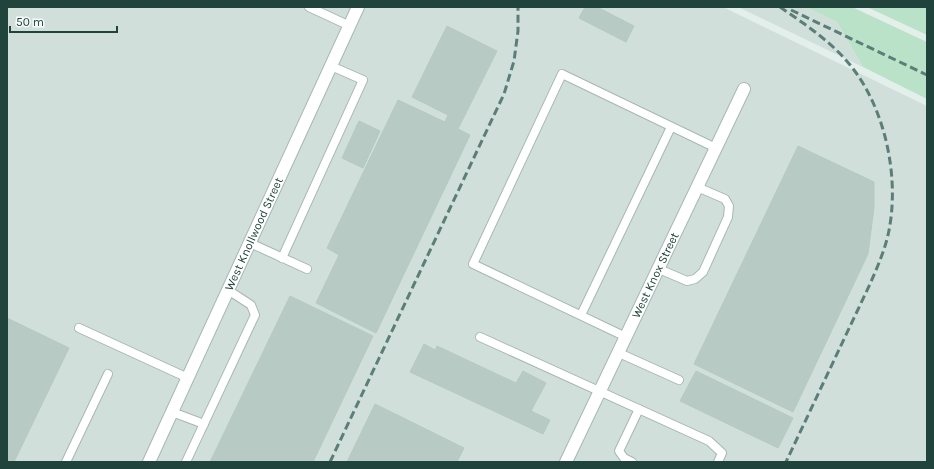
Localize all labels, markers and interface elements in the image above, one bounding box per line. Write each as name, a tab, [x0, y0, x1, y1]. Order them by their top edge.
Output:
scale bar	[10, 8, 117, 34]
text: 50 m	[16, 15, 44, 29]
street label: West Knollwood Street	[222, 175, 286, 293]
street label: West Knox Street	[629, 230, 682, 320]

